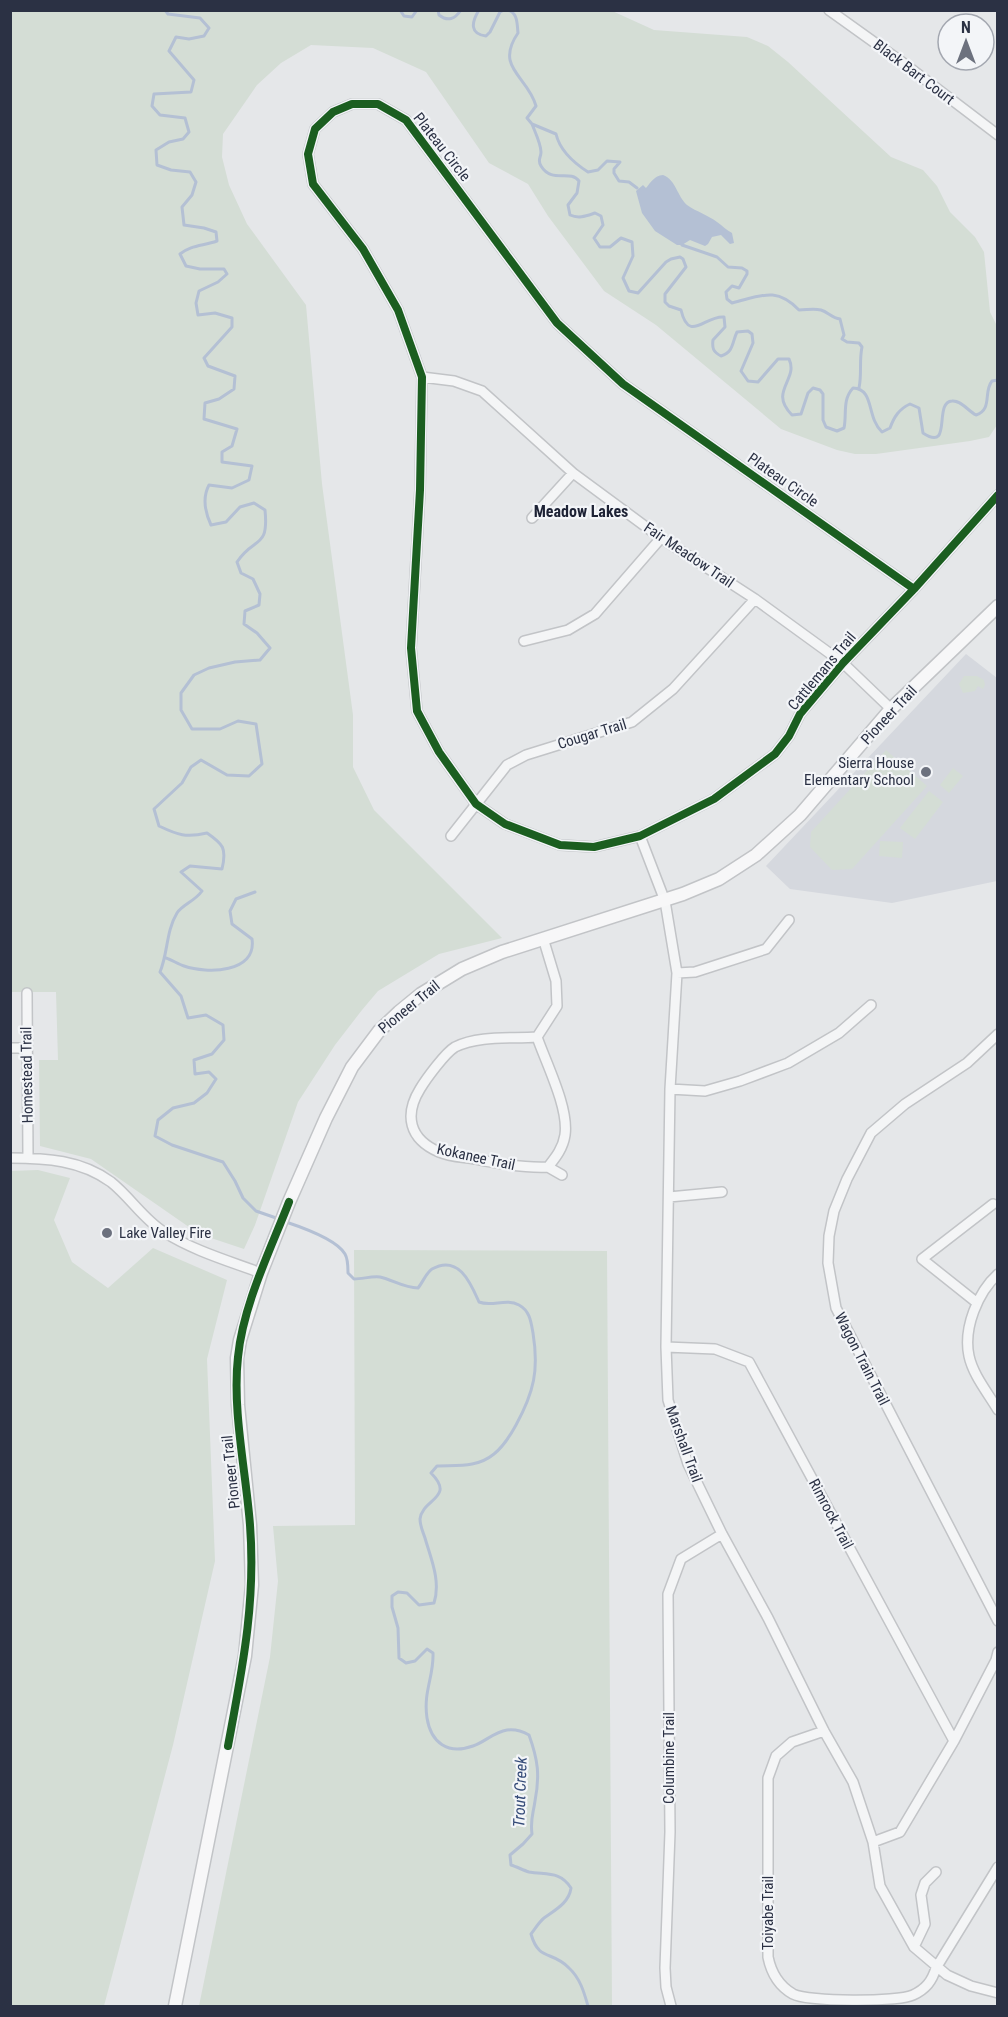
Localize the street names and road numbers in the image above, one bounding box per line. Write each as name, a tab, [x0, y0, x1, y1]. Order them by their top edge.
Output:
street label: Black Bart Court	[870, 36, 958, 108]
street label: Plateau Circle	[410, 109, 474, 185]
street label: Plateau Circle	[744, 449, 822, 511]
street label: Fair Meadow Trail	[641, 518, 737, 592]
street label: Cattlemans Trail	[784, 628, 860, 714]
street label: Pioneer Trail	[857, 682, 921, 748]
street label: Cougar Trail	[555, 715, 629, 753]
street label: Pioneer Trail	[375, 977, 443, 1037]
street label: Homestead Trail	[17, 1026, 37, 1124]
street label: Kokanee Trail	[435, 1140, 517, 1174]
street label: Wagon Train Trail	[831, 1310, 893, 1408]
street label: Marshall Trail	[662, 1403, 706, 1485]
street label: Pioneer Trail	[218, 1434, 244, 1510]
street label: Rimrock Trail	[805, 1476, 857, 1552]
street label: Columbine Trail	[660, 1712, 678, 1804]
street label: Toiyabe Trail	[759, 1876, 777, 1950]

